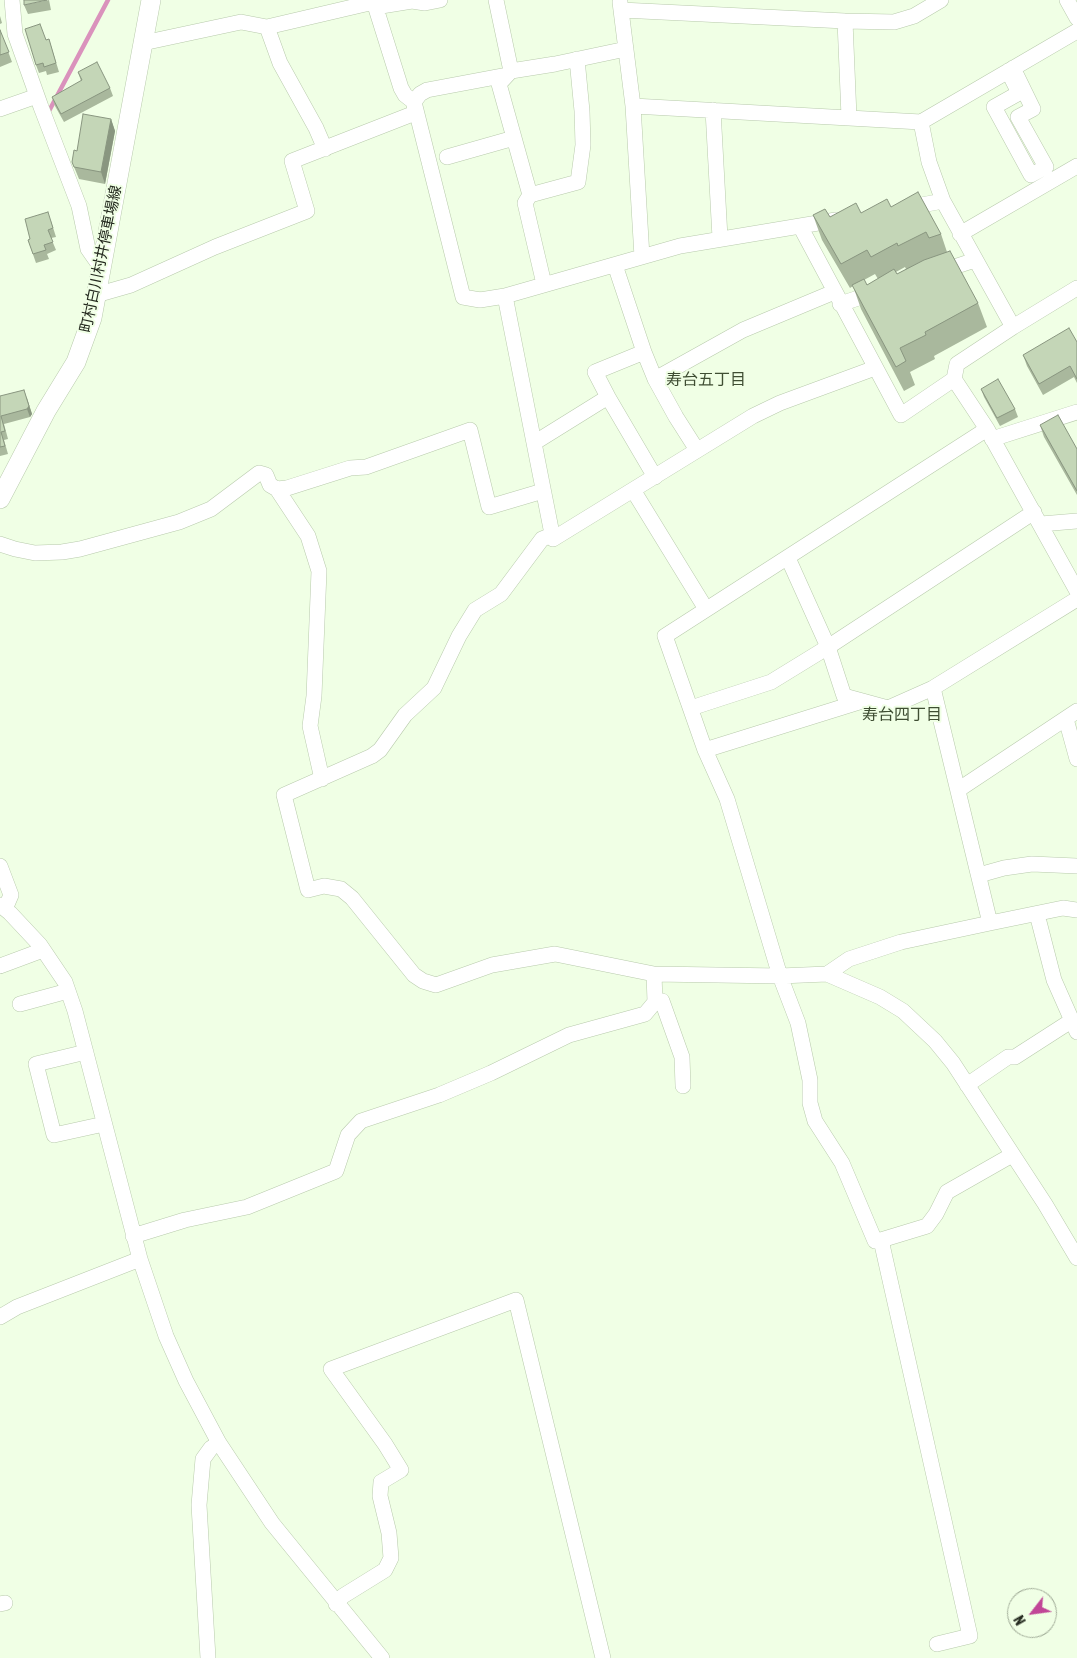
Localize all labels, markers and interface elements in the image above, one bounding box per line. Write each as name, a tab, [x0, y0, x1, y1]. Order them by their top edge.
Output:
street label: 町村白川村井停車場線	[77, 184, 125, 334]
district label: 寿台五丁目	[666, 370, 746, 390]
district label: 寿台四丁目	[862, 705, 942, 725]
north arrow	[1007, 1588, 1057, 1638]
text: N	[1011, 1612, 1029, 1628]

